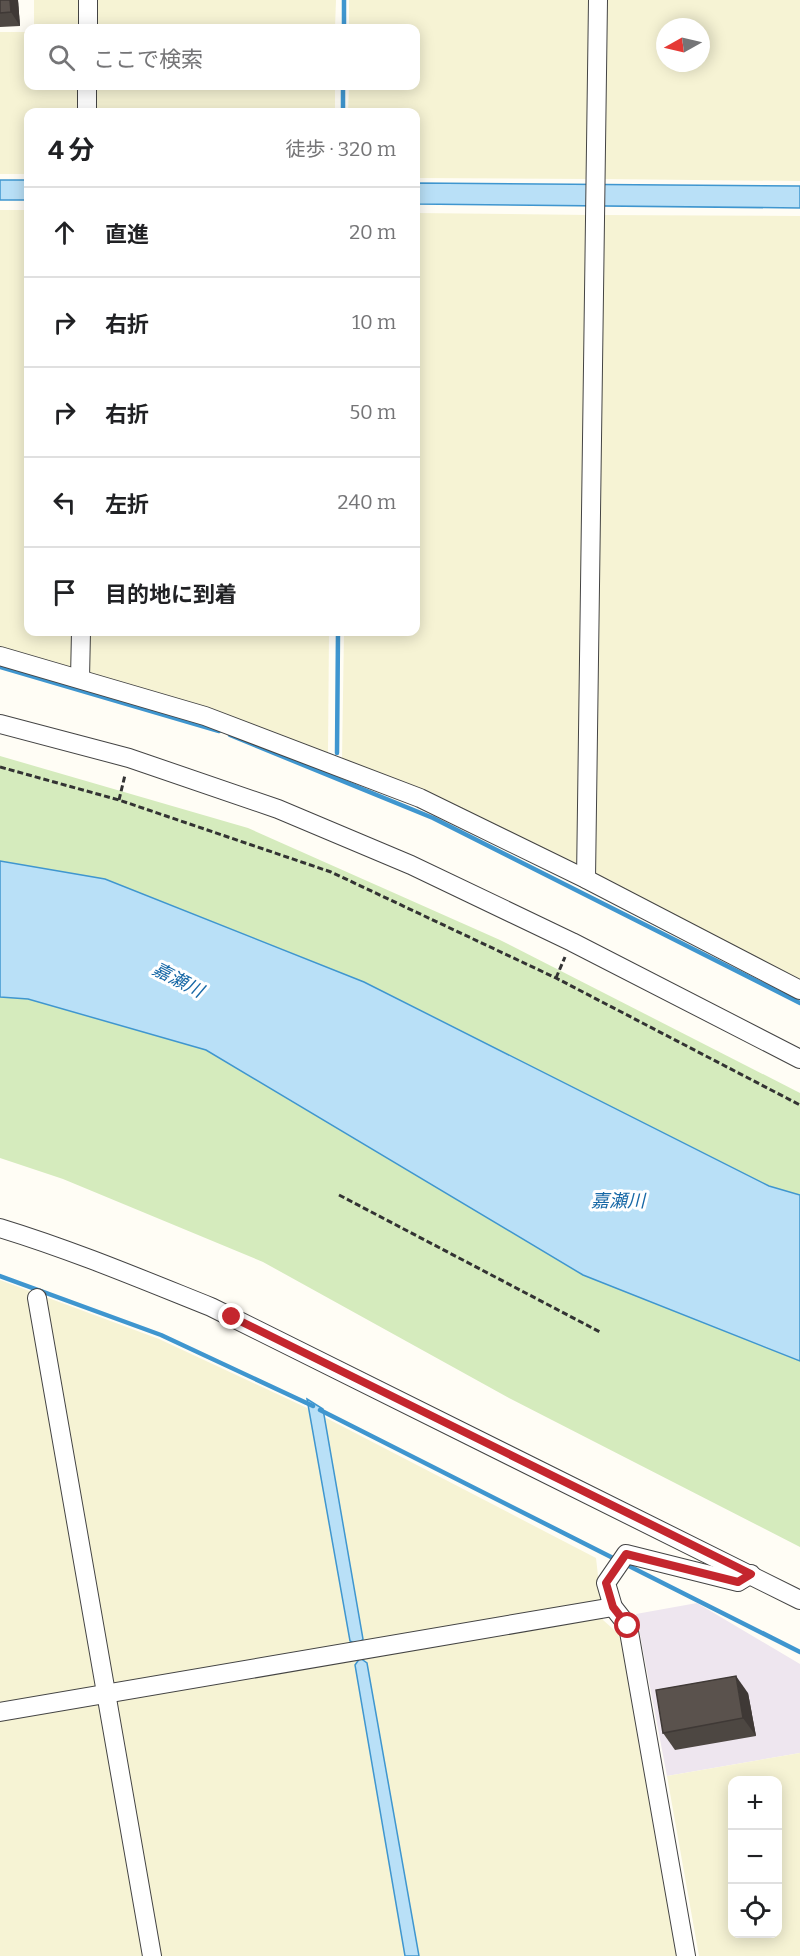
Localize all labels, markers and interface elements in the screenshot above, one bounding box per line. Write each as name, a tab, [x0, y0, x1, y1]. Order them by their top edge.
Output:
north arrow	[656, 18, 710, 72]
search box	[24, 24, 420, 90]
icon: search	[45, 41, 78, 74]
text: ここで検索	[93, 46, 203, 73]
text: 4 分	[48, 135, 95, 166]
text: 徒歩 · 320 m	[286, 137, 396, 161]
icon: ahead	[48, 216, 81, 249]
text: 20 m	[349, 220, 396, 244]
text: 直進	[105, 221, 149, 248]
icon: right	[48, 306, 81, 339]
text: 10 m	[352, 310, 396, 334]
text: 右折	[105, 311, 149, 338]
icon: right	[48, 396, 81, 429]
text: 50 m	[349, 400, 396, 424]
text: 右折	[105, 401, 149, 428]
icon: left	[48, 486, 81, 519]
text: 240 m	[338, 490, 396, 514]
text: 左折	[105, 491, 149, 518]
icon: arrive	[48, 576, 81, 609]
text: 目的地に到着	[105, 581, 237, 608]
water label: 嘉瀬川	[149, 958, 209, 1003]
water label: 嘉瀬川	[591, 1190, 647, 1212]
route end	[218, 1303, 244, 1329]
route start	[614, 1612, 640, 1638]
map controls	[728, 1776, 782, 1938]
button: +	[728, 1776, 782, 1830]
button: −	[728, 1830, 782, 1884]
button: locate	[728, 1884, 782, 1938]

